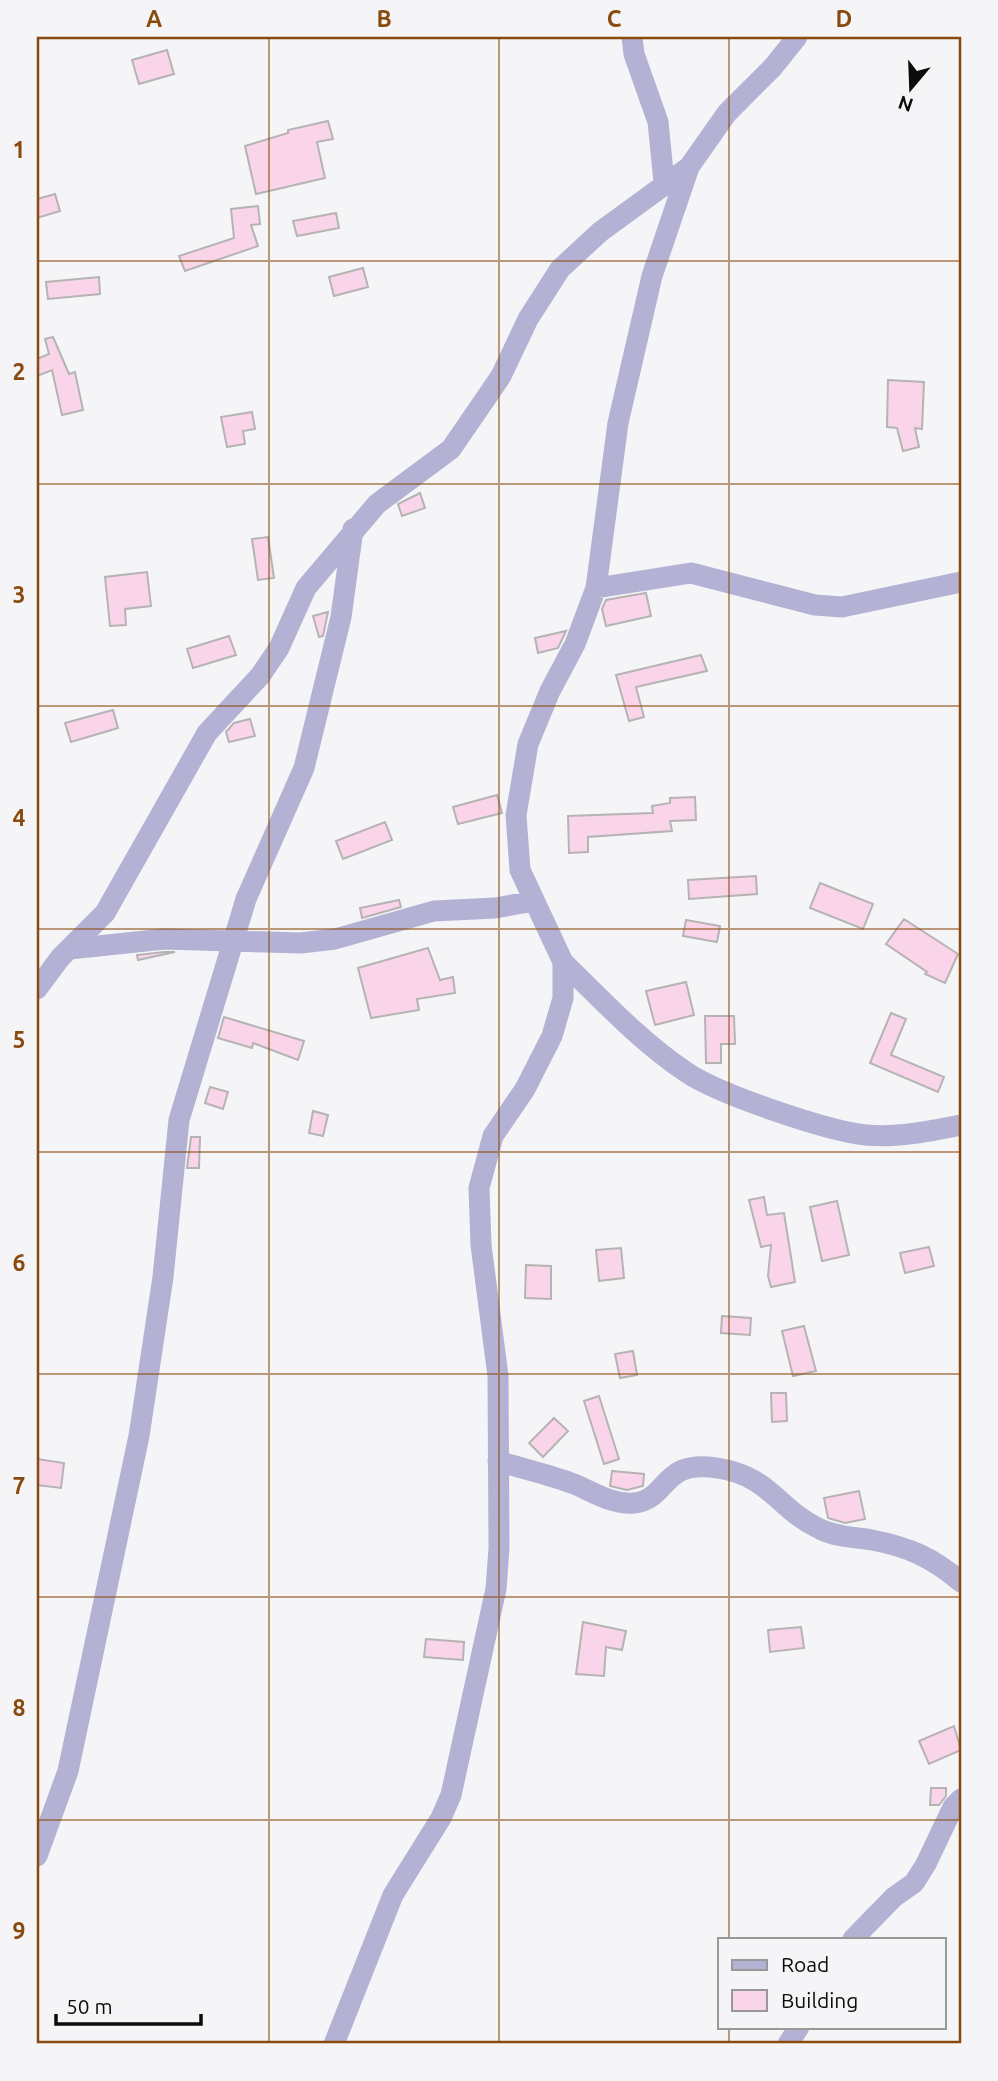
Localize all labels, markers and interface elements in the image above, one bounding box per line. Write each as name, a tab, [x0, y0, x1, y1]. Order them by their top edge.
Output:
text: A	[146, 6, 162, 31]
text: B	[376, 6, 392, 31]
text: C	[607, 6, 622, 31]
text: D	[836, 6, 852, 31]
north arrow	[876, 52, 946, 122]
text: N	[895, 91, 916, 117]
text: 1	[13, 137, 25, 162]
text: 2	[13, 359, 25, 384]
text: 3	[13, 582, 25, 607]
text: 4	[13, 805, 26, 830]
text: 5	[13, 1027, 25, 1052]
text: 6	[13, 1250, 26, 1275]
text: 7	[13, 1473, 25, 1498]
text: 8	[13, 1695, 25, 1720]
text: 9	[13, 1918, 25, 1943]
legend	[718, 1938, 946, 2028]
text: Road	[781, 1952, 829, 1976]
scale bar	[56, 1983, 201, 2027]
text: Building	[781, 1988, 858, 2012]
text: 50 m	[66, 1994, 113, 2018]

